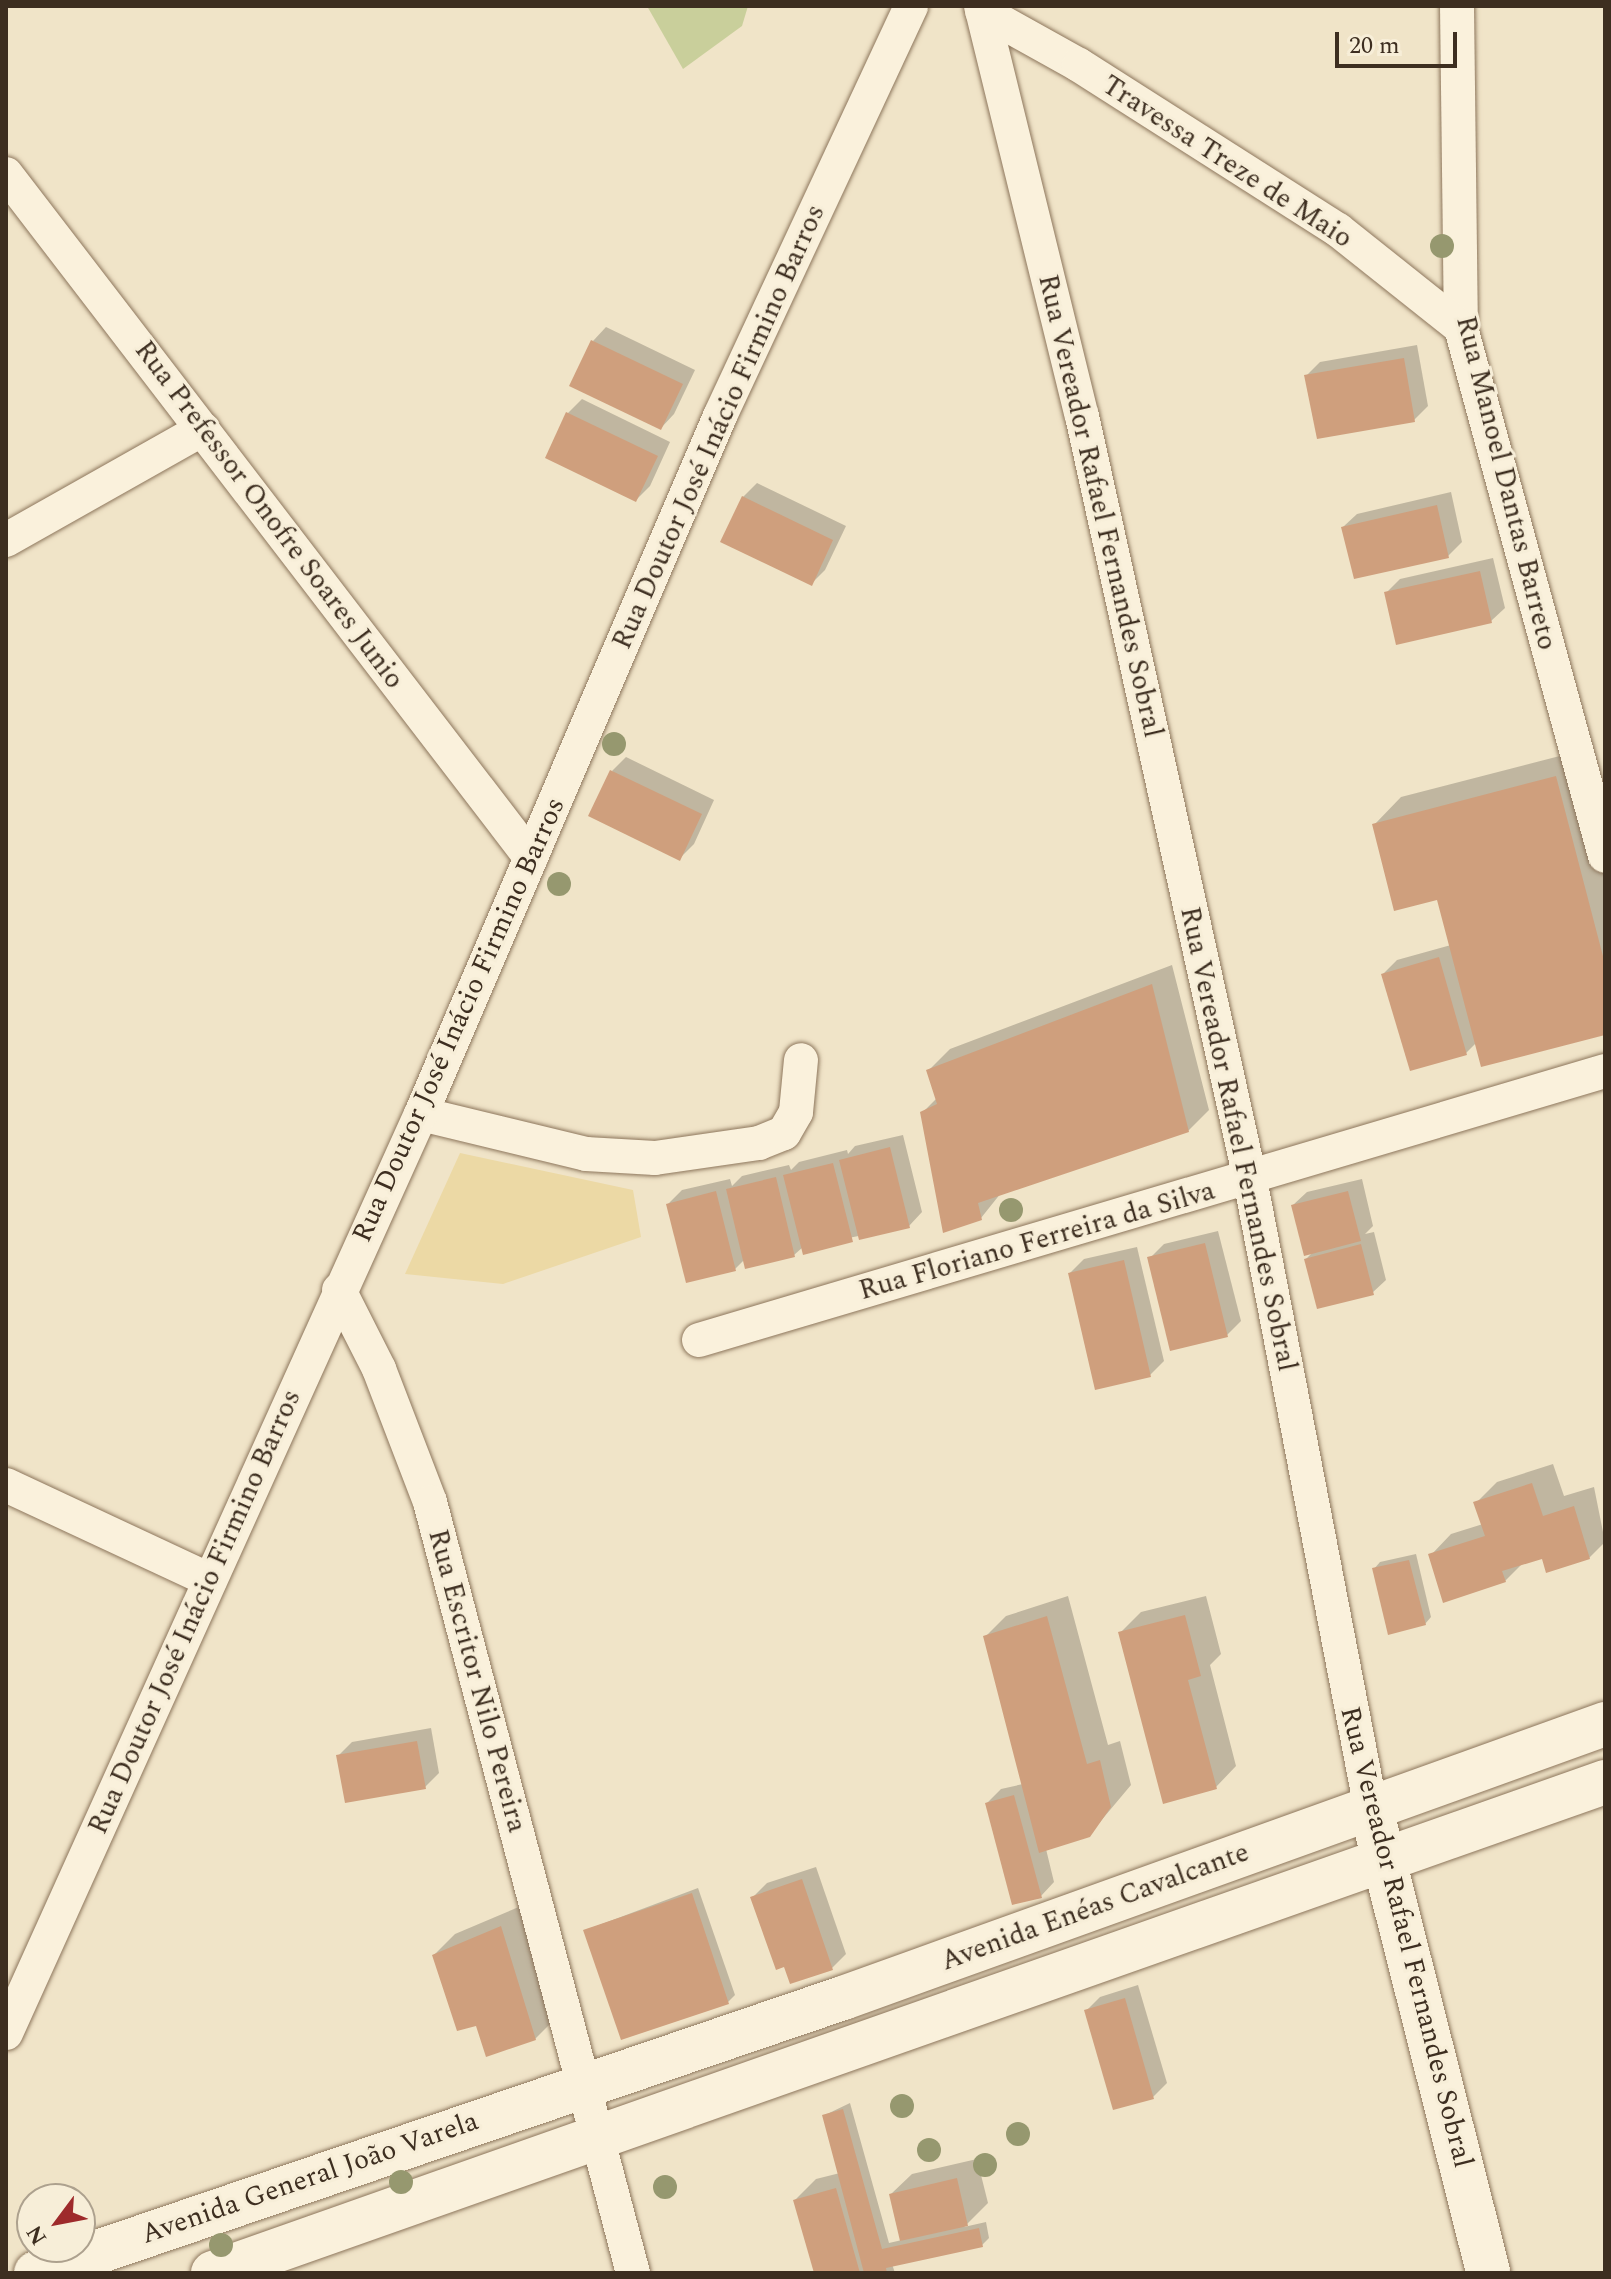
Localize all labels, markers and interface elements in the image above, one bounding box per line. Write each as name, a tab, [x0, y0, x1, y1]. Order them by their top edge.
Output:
scale bar	[1339, 16, 1461, 66]
text: 20 m	[1349, 28, 1400, 64]
street label: Travessa Treze de Maio	[1095, 68, 1359, 256]
street label: Rua Doutor José Inácio Firmino Barros	[605, 199, 833, 655]
street label: Rua Vereador Rafael Fernandes Sobral	[1030, 271, 1170, 741]
street label: Rua Manoel Dantas Barreto	[1448, 312, 1564, 654]
street label: Rua Prefessor Onofre Soares Junio	[127, 334, 411, 696]
street label: Rua Doutor José Inácio Firmino Barros	[345, 792, 573, 1248]
street label: Rua Vereador Rafael Fernandes Sobral	[1172, 904, 1304, 1374]
street label: Rua Floriano Ferreira da Silva	[855, 1174, 1219, 1308]
street label: Rua Doutor José Inácio Firmino Barros	[81, 1384, 309, 1840]
street label: Rua Escritor Nilo Pereira	[420, 1526, 534, 1836]
street label: Rua Vereador Rafael Fernandes Sobral	[1332, 1703, 1480, 2171]
street label: Avenida Enéas Cavalcante	[936, 1836, 1254, 1978]
street label: Avenida General João Varela	[137, 2104, 483, 2252]
north arrow	[16, 2183, 96, 2263]
text: N	[18, 2219, 56, 2251]

